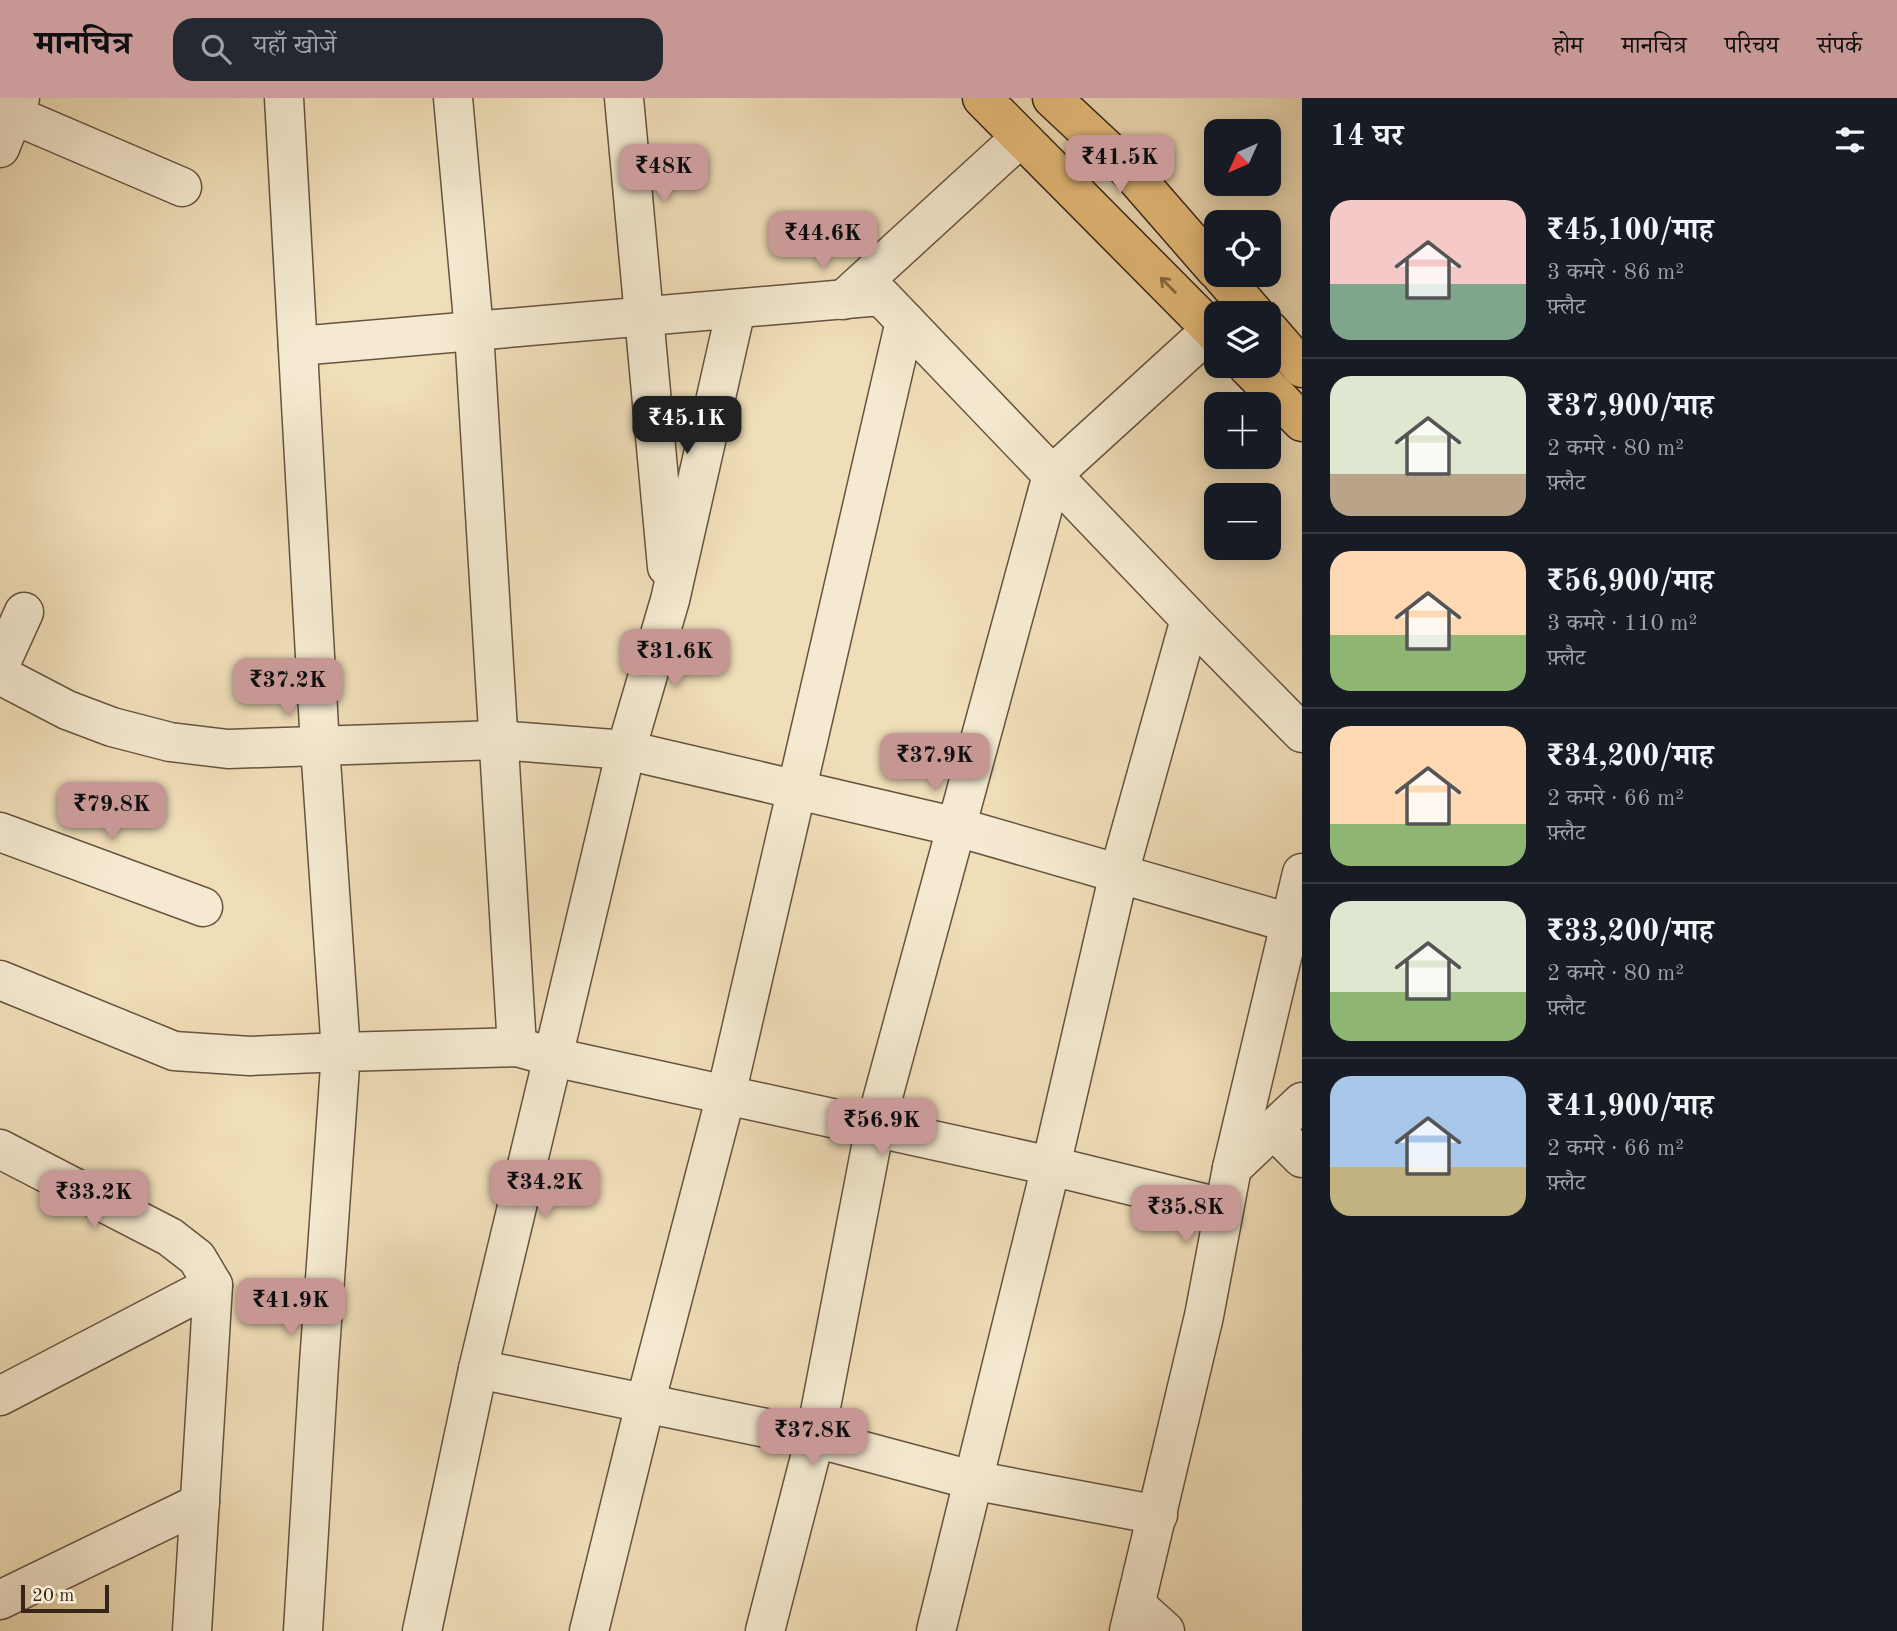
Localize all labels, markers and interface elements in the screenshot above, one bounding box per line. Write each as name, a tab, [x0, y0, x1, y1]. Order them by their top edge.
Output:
search box	[173, 18, 663, 81]
text: मानचित्र	[35, 29, 131, 62]
icon: search	[197, 30, 235, 68]
text: यहाँ खोजें	[253, 33, 337, 59]
text: होम	[1553, 35, 1583, 59]
text: मानचित्र	[1621, 35, 1687, 59]
text: परिचय	[1725, 35, 1779, 59]
text: संपर्क	[1817, 35, 1862, 59]
north arrow	[1204, 119, 1281, 196]
map controls	[1204, 119, 1281, 560]
icon: filters	[1831, 121, 1869, 159]
text: 14 घर	[1330, 122, 1403, 152]
pin: ₹41.5K	[1063, 136, 1177, 195]
pin: ₹48K	[623, 144, 705, 204]
text: ₹41.5K	[1081, 146, 1159, 169]
text: ₹48K	[635, 155, 693, 178]
button: locate	[1204, 210, 1281, 287]
pin: ₹44.6K	[766, 212, 880, 271]
text: ₹45,100/माह	[1547, 216, 1713, 246]
text: ₹44.6K	[784, 222, 862, 245]
icon: home	[1386, 228, 1470, 312]
text: 3 कमरे · 86 m²	[1547, 261, 1684, 284]
one-way arrow	[1160, 277, 1177, 294]
text: फ़्लैट	[1547, 296, 1585, 319]
button: layers	[1204, 301, 1281, 378]
button: +	[1204, 392, 1281, 469]
text: ₹37,900/माह	[1547, 392, 1713, 422]
pin: ₹45.1K	[630, 396, 744, 456]
icon: home	[1386, 404, 1470, 488]
text: ₹45.1K	[648, 407, 726, 430]
text: 2 कमरे · 80 m²	[1547, 437, 1684, 460]
text: फ़्लैट	[1547, 472, 1585, 495]
button: −	[1204, 483, 1281, 560]
text: ₹56,900/माह	[1547, 567, 1713, 597]
icon: home	[1386, 579, 1470, 663]
text: 3 कमरे · 110 m²	[1547, 612, 1697, 635]
pin: ₹31.6K	[618, 630, 732, 689]
text: ₹31.6K	[636, 640, 714, 663]
text: फ़्लैट	[1547, 647, 1585, 670]
pin: ₹37.2K	[231, 658, 345, 718]
text: ₹37.2K	[249, 669, 327, 692]
pin: ₹37.9K	[878, 734, 992, 793]
text: ₹34,200/माह	[1547, 742, 1713, 772]
text: ₹37.9K	[896, 744, 974, 767]
icon: home	[1386, 754, 1470, 838]
pin: ₹79.8K	[55, 782, 169, 842]
text: 2 कमरे · 66 m²	[1547, 787, 1684, 810]
text: ₹79.8K	[73, 793, 151, 816]
text: फ़्लैट	[1547, 822, 1585, 845]
text: ₹33,200/माह	[1547, 917, 1713, 947]
icon: home	[1386, 929, 1470, 1013]
text: 2 कमरे · 80 m²	[1547, 962, 1684, 985]
text: फ़्लैट	[1547, 997, 1585, 1020]
text: ₹41,900/माह	[1547, 1092, 1713, 1122]
pin: ₹56.9K	[825, 1098, 939, 1158]
icon: home	[1386, 1104, 1470, 1188]
text: ₹56.9K	[843, 1109, 921, 1132]
text: 2 कमरे · 66 m²	[1547, 1137, 1684, 1160]
pin: ₹34.2K	[488, 1160, 602, 1220]
pin: ₹33.2K	[37, 1170, 151, 1230]
text: ₹34.2K	[506, 1171, 584, 1194]
text: फ़्लैट	[1547, 1172, 1585, 1195]
text: ₹33.2K	[55, 1181, 133, 1204]
pin: ₹35.8K	[1129, 1186, 1243, 1245]
text: ₹35.8K	[1147, 1196, 1225, 1219]
pin: ₹41.9K	[234, 1278, 348, 1338]
text: ₹41.9K	[252, 1289, 330, 1312]
pin: ₹37.8K	[756, 1408, 870, 1468]
text: ₹37.8K	[774, 1419, 852, 1442]
scale bar	[21, 1582, 108, 1614]
text: 20 m	[32, 1587, 74, 1606]

